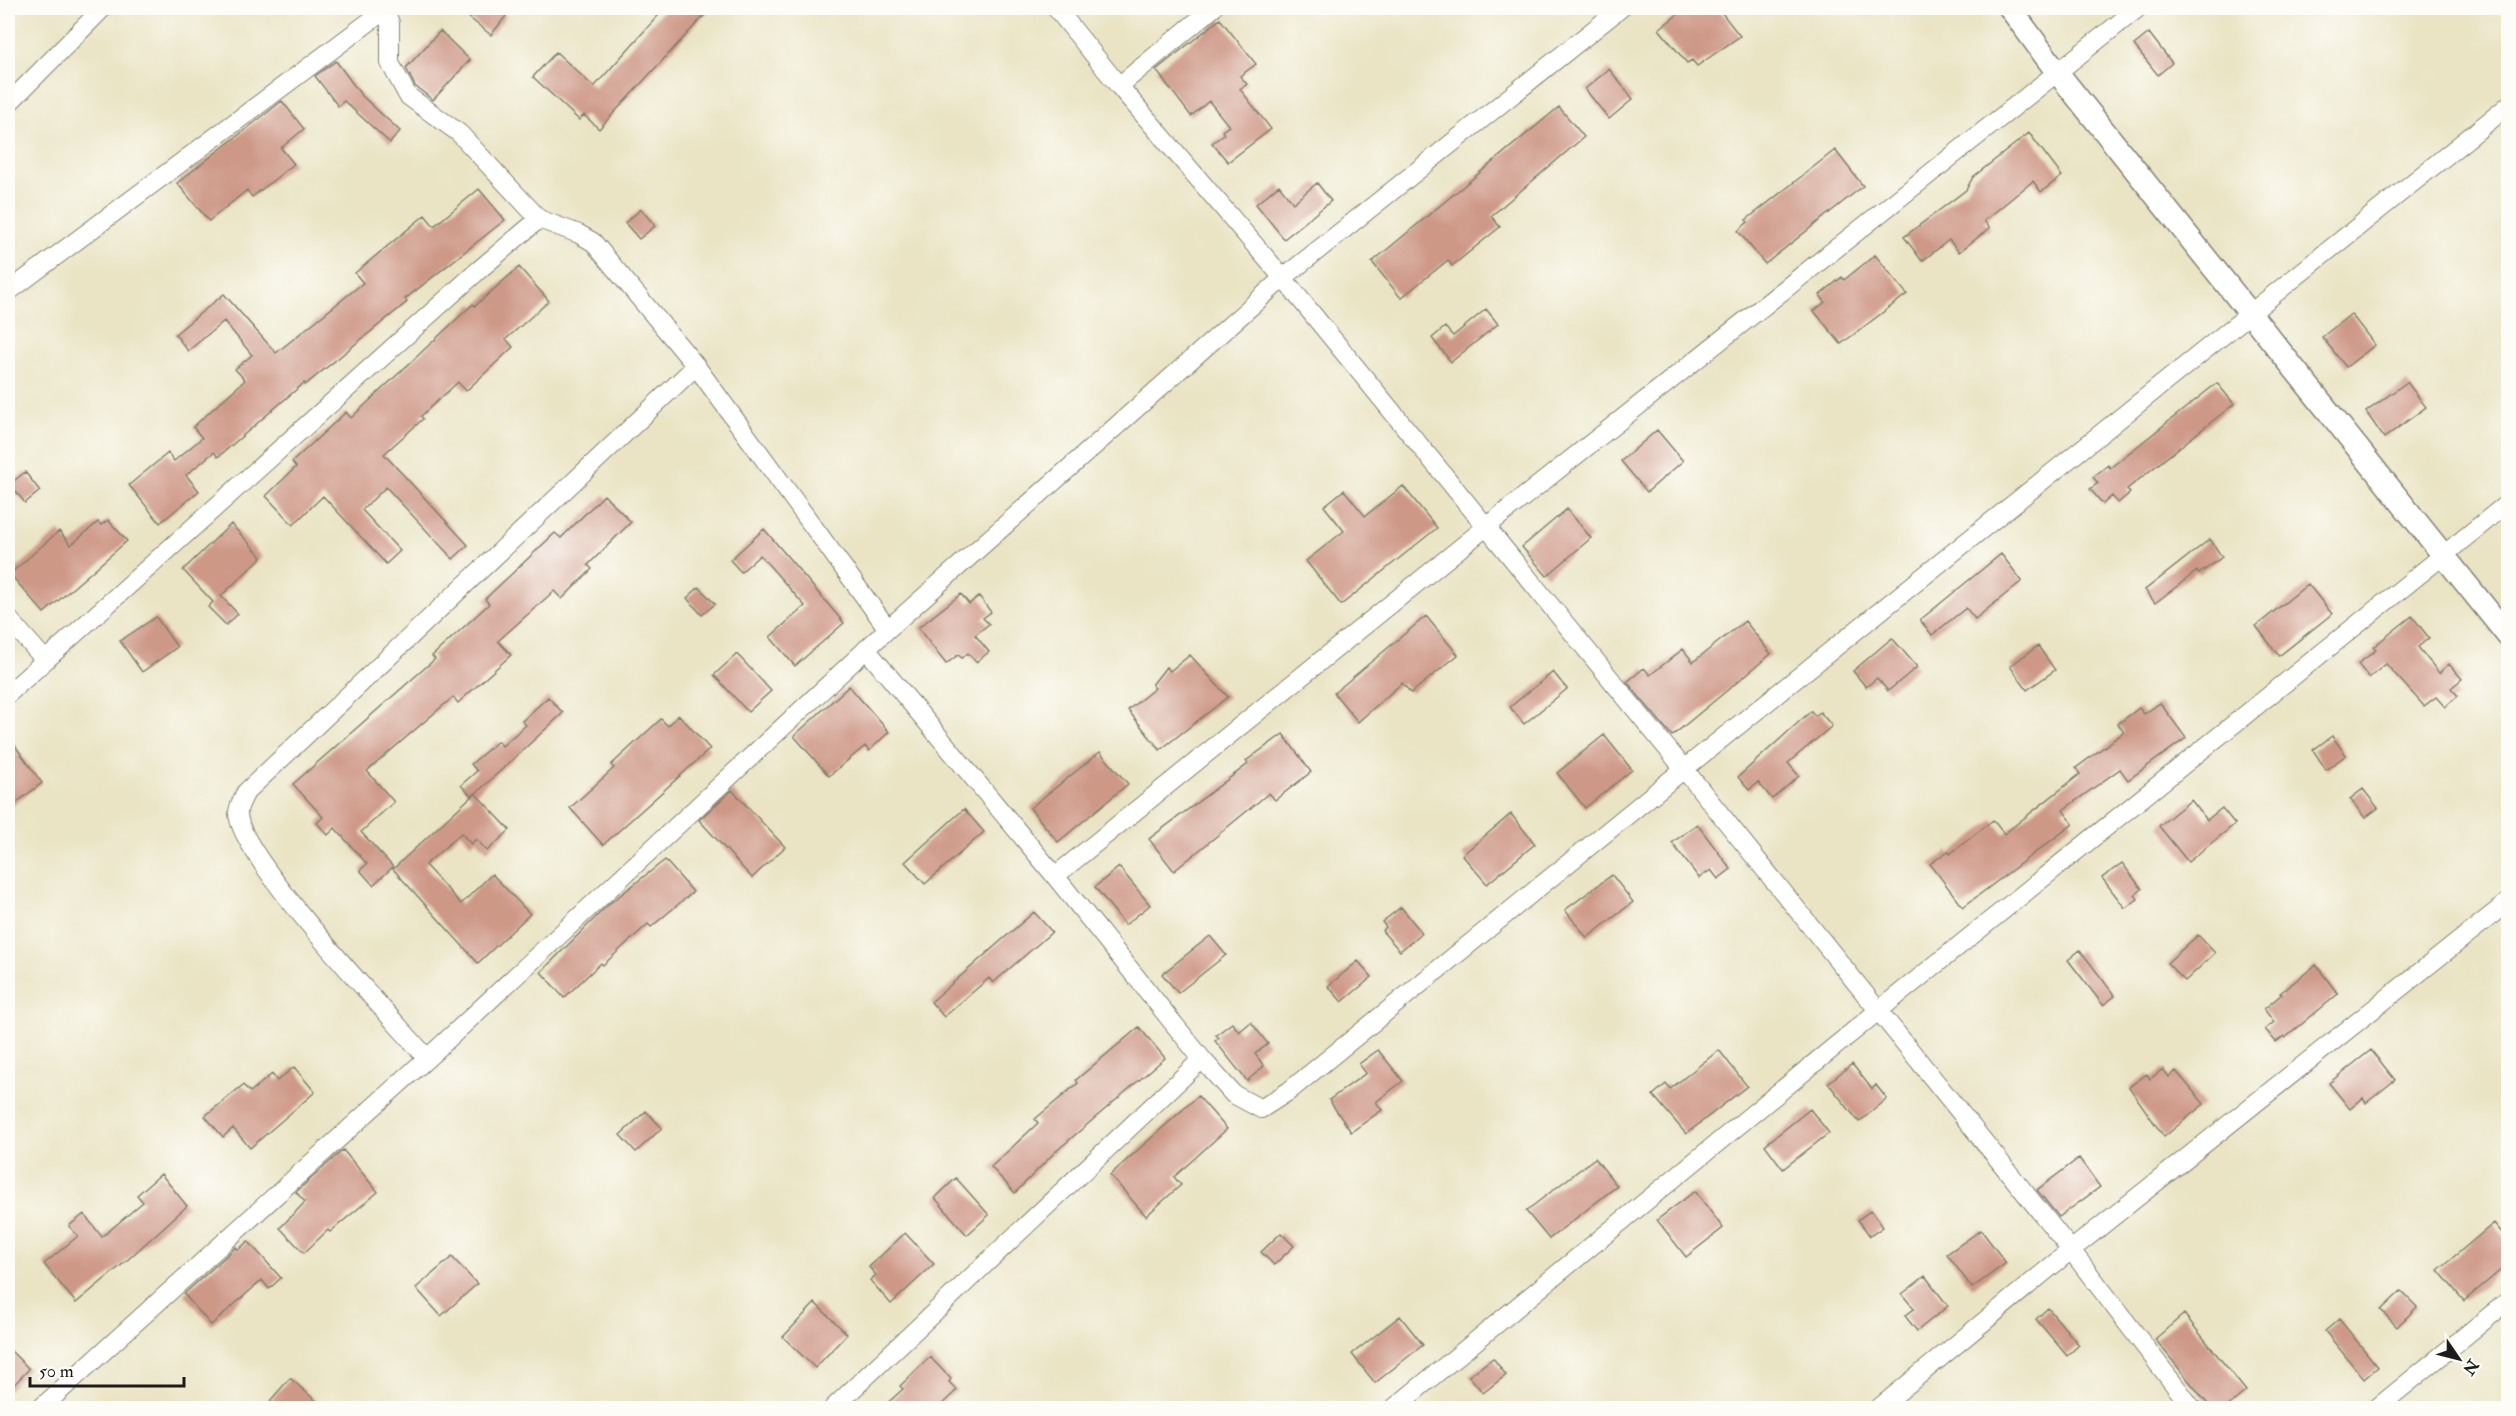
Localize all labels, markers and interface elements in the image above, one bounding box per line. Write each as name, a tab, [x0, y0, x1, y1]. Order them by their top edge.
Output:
north arrow	[2429, 1329, 2489, 1389]
scale bar	[30, 1350, 184, 1388]
text: N	[2458, 1355, 2483, 1379]
text: 50 m	[39, 1360, 74, 1383]

